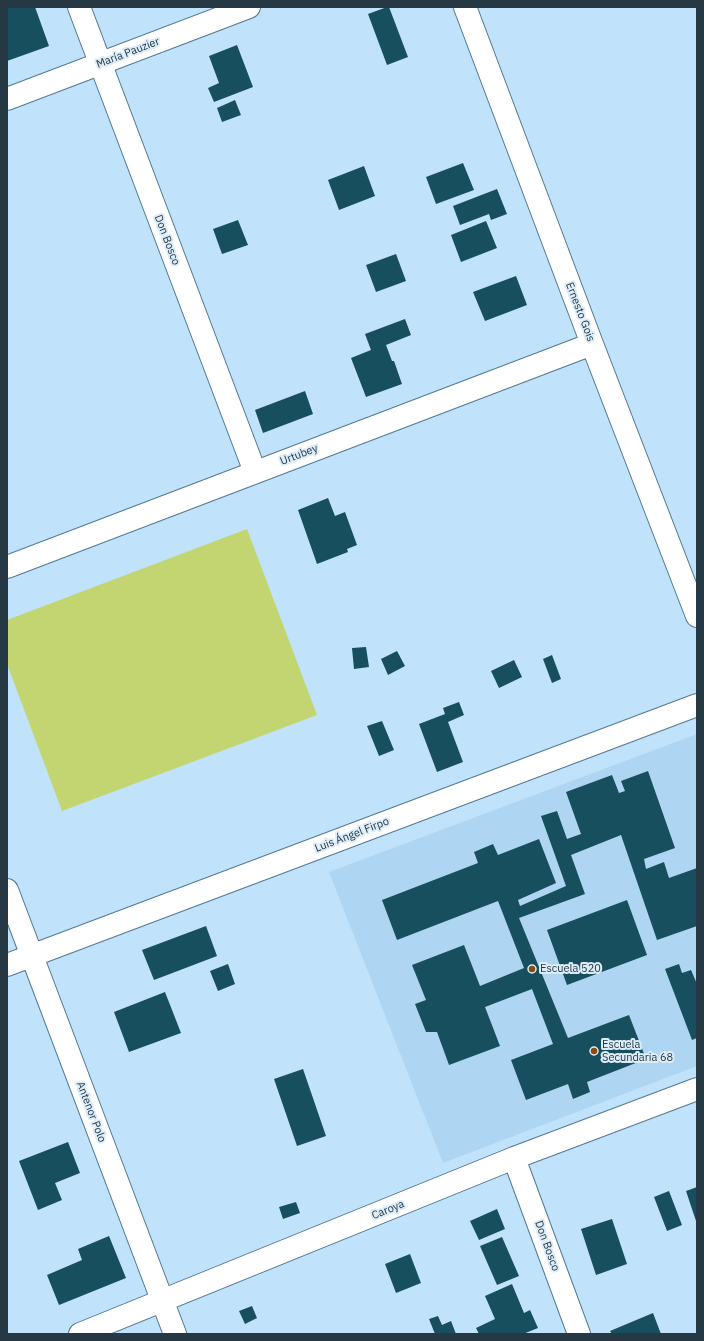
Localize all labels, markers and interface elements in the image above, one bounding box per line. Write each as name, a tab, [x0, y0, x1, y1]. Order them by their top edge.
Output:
street label: María Pauzier	[95, 35, 161, 71]
street label: Don Bosco	[151, 213, 183, 267]
street label: Ernesto Gois	[563, 280, 597, 344]
street label: Urtubey	[278, 442, 320, 468]
street label: Luis Ángel Firpo	[313, 815, 391, 855]
place label: Escuela 520	[540, 962, 601, 976]
marker: Escuela 520	[527, 964, 537, 974]
place label: Escuela Secundaria 68	[602, 1038, 673, 1064]
marker: Escuela Secundaria 68	[589, 1046, 599, 1056]
street label: Antenor Polo	[73, 1080, 109, 1144]
street label: Caroya	[370, 1198, 406, 1222]
street label: Don Bosco	[532, 1219, 562, 1273]

